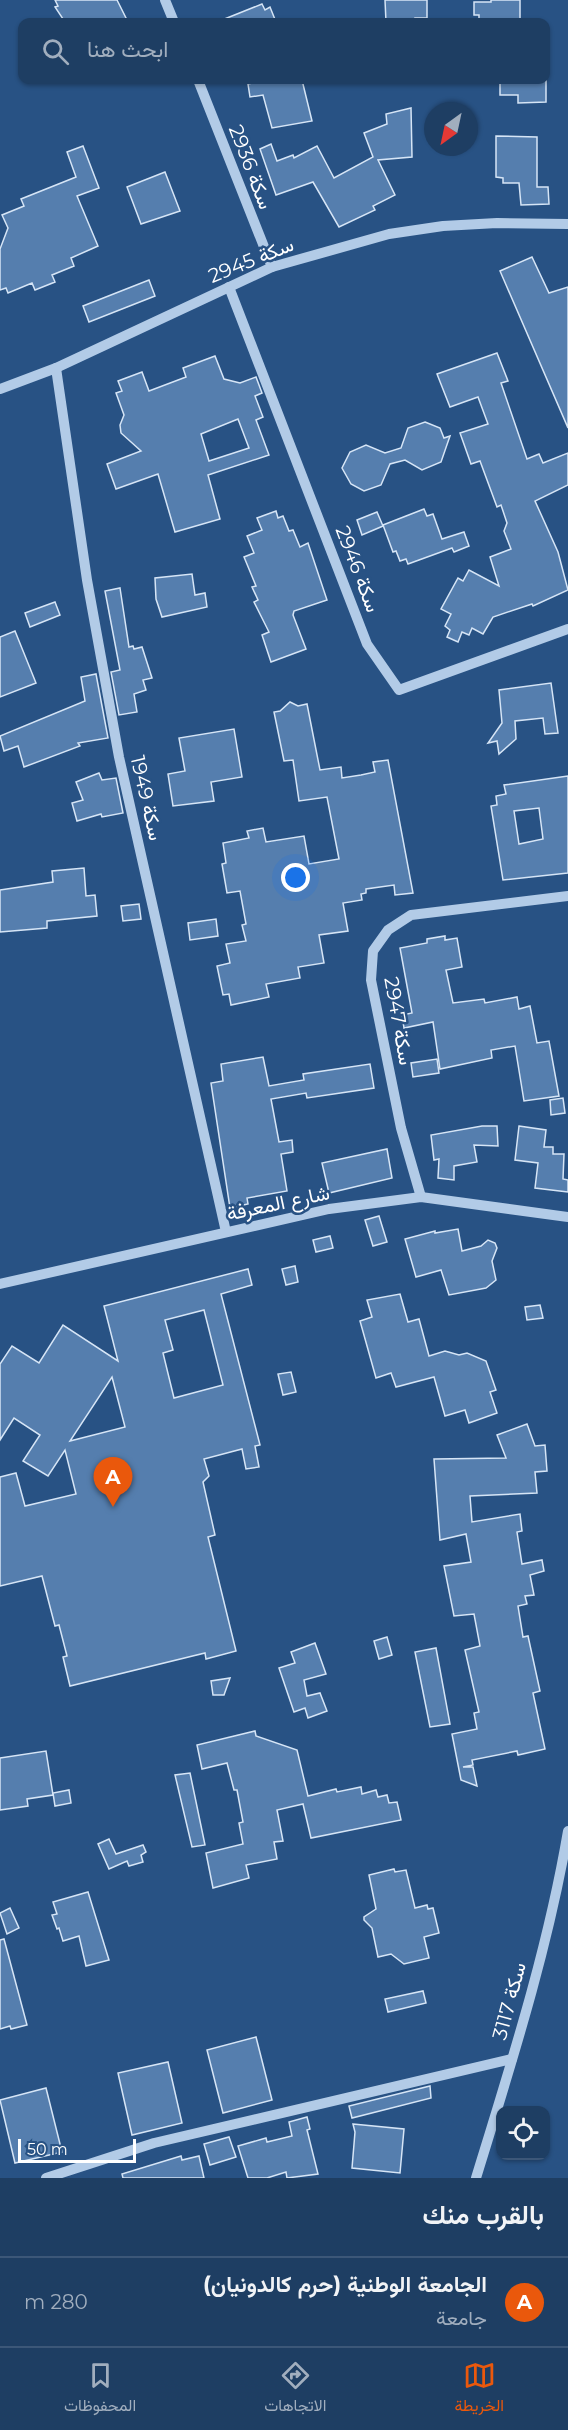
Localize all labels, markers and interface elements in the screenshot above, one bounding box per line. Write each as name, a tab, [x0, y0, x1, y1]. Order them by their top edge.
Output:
search box	[18, 18, 550, 84]
icon: search	[39, 35, 72, 68]
text: ابحث هنا	[87, 36, 168, 63]
north arrow	[424, 102, 478, 156]
street label: سكة 2936	[224, 121, 278, 213]
street label: سكة 2945	[205, 232, 297, 288]
street label: سكة 2946	[331, 522, 385, 616]
street label: سكة 1949	[126, 753, 168, 843]
your location	[281, 863, 310, 892]
street label: سكة 2947	[379, 975, 419, 1067]
street label: شارع المعرفة	[224, 1180, 332, 1228]
pin: A	[94, 1458, 132, 1507]
street label: سكة 3117	[487, 1960, 531, 2042]
map controls	[496, 2106, 550, 2160]
button: locate	[496, 2106, 550, 2160]
scale bar	[18, 2136, 136, 2164]
text: 50 m	[27, 2140, 68, 2159]
text: بالقرب منك	[422, 2199, 544, 2231]
text: الجامعة الوطنية (حرم كالدونيان)	[203, 2271, 487, 2298]
text: 280 m	[24, 2290, 88, 2314]
text: A	[517, 2290, 532, 2314]
text: جامعة	[436, 2306, 487, 2330]
tab: المحفوظات	[64, 2359, 136, 2420]
tab: الاتجاهات	[264, 2359, 326, 2420]
tab: الخريطة	[454, 2359, 504, 2420]

